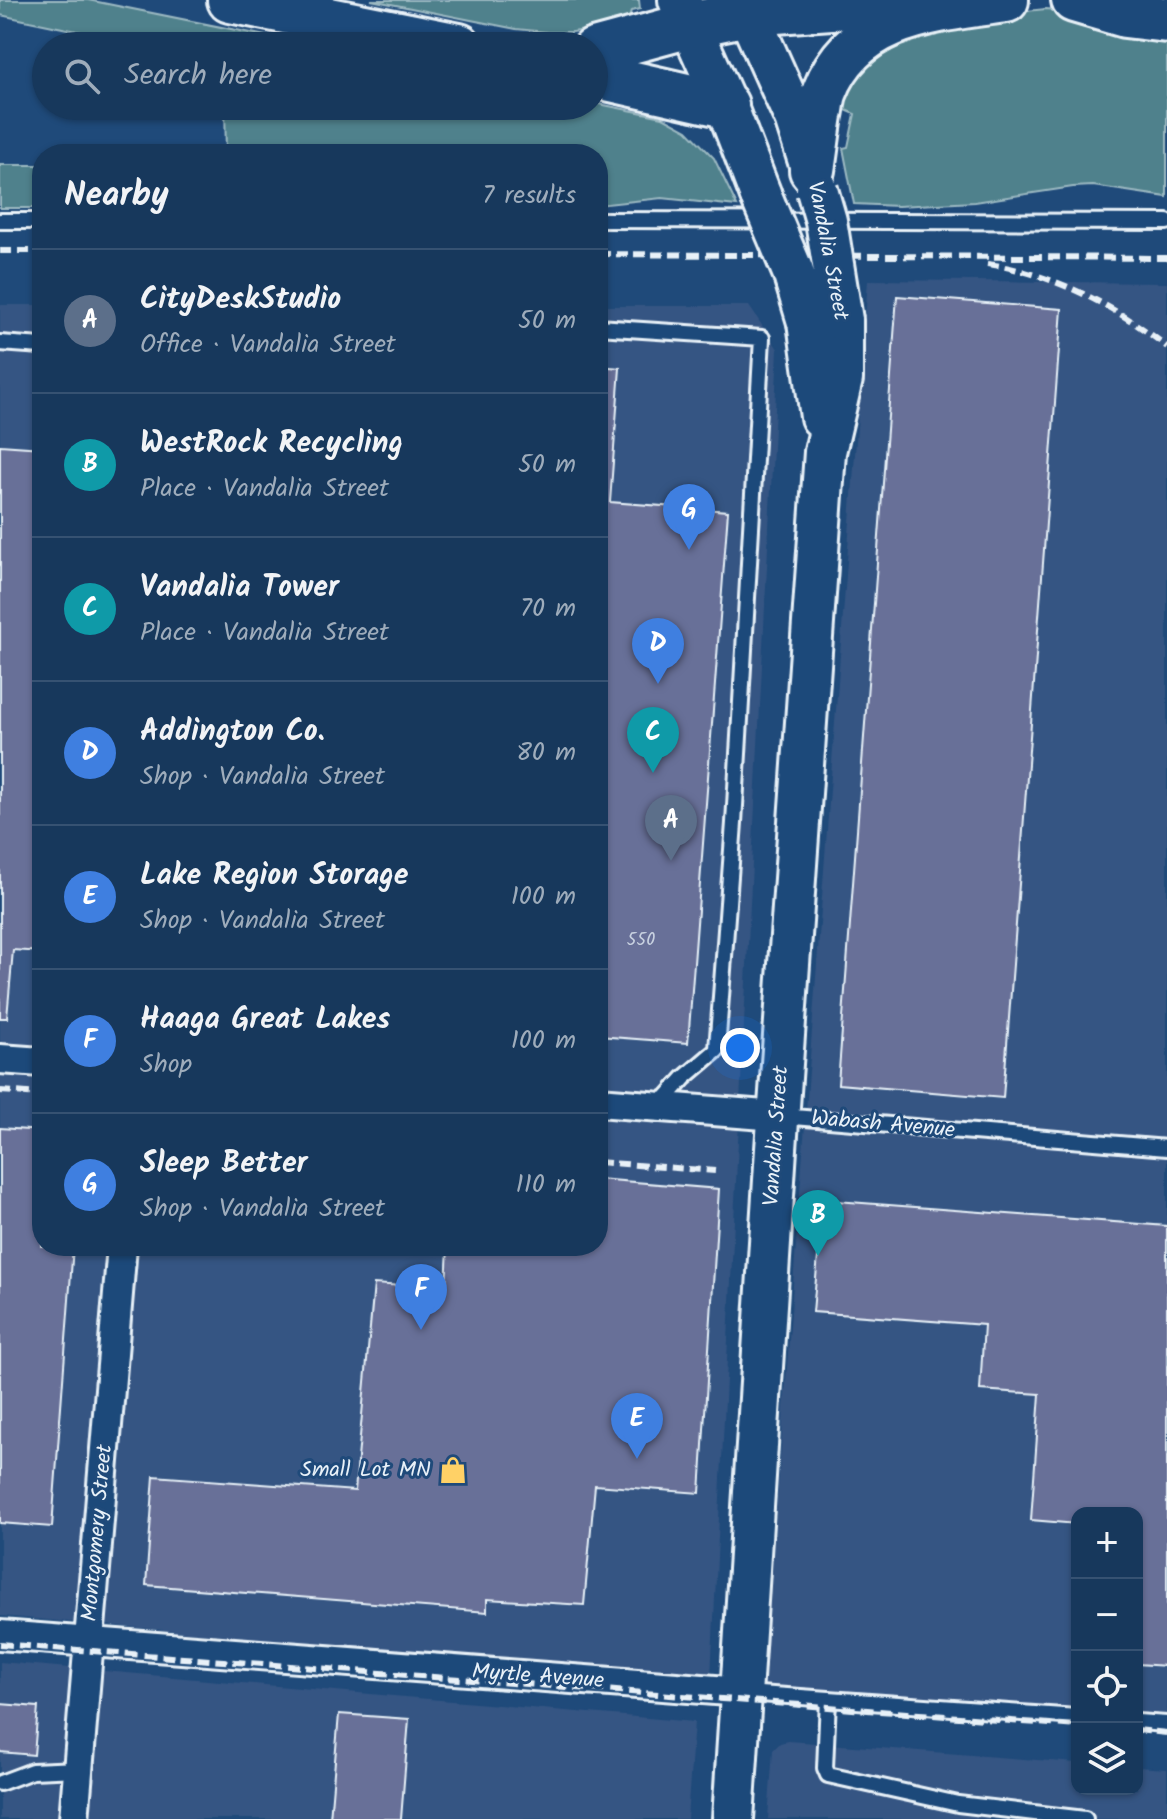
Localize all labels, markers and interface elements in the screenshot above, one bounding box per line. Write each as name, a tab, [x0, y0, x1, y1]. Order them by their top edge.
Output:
search box	[32, 32, 608, 120]
text: Search here	[124, 52, 272, 100]
icon: search	[60, 54, 104, 98]
text: Nearby	[64, 169, 169, 223]
text: 7 results	[482, 175, 576, 217]
street label: Vandalia Street	[796, 179, 858, 324]
text: CityDeskStudio	[140, 276, 341, 324]
text: A	[82, 300, 98, 342]
text: 50 m	[518, 300, 576, 342]
text: Office · Vandalia Street	[140, 324, 396, 366]
text: WestRock Recycling	[140, 420, 403, 468]
text: B	[82, 444, 98, 486]
text: 50 m	[518, 444, 576, 486]
text: Place · Vandalia Street	[140, 468, 389, 510]
pin: G	[663, 484, 715, 550]
text: Vandalia Tower	[140, 564, 339, 612]
text: C	[82, 588, 98, 630]
text: 70 m	[520, 588, 576, 630]
text: Place · Vandalia Street	[140, 612, 389, 654]
pin: D	[632, 618, 684, 684]
pin: C	[627, 707, 679, 773]
text: Addington Co.	[140, 708, 325, 756]
text: D	[81, 732, 99, 774]
text: 80 m	[516, 732, 576, 774]
text: Shop · Vandalia Street	[140, 756, 385, 798]
pin: A	[645, 795, 697, 861]
text: Lake Region Storage	[140, 852, 408, 900]
text: E	[83, 876, 97, 918]
text: 100 m	[511, 876, 576, 918]
text: Shop · Vandalia Street	[140, 900, 385, 942]
house number: 550	[627, 926, 655, 955]
text: Haaga Great Lakes	[140, 996, 390, 1044]
text: F	[83, 1020, 97, 1062]
text: 100 m	[511, 1020, 576, 1062]
your location	[720, 1028, 760, 1068]
text: Shop	[140, 1044, 192, 1086]
street label: Vandalia Street	[755, 1064, 799, 1207]
street label: Wabash Avenue	[810, 1101, 956, 1149]
text: Sleep Better	[140, 1140, 307, 1188]
text: G	[82, 1164, 98, 1206]
text: 110 m	[516, 1164, 576, 1206]
text: Shop · Vandalia Street	[140, 1188, 385, 1230]
pin: B	[792, 1190, 844, 1256]
pin: F	[395, 1264, 447, 1330]
pin: E	[611, 1393, 663, 1459]
street label: Montgomery Street	[73, 1443, 123, 1623]
place label: Small Lot MN	[300, 1453, 431, 1488]
shop icon: Small Lot MN	[438, 1455, 468, 1485]
map controls	[1071, 1507, 1143, 1795]
button: +	[1071, 1507, 1143, 1579]
button: −	[1071, 1579, 1143, 1651]
button: locate	[1071, 1651, 1143, 1723]
street label: Myrtle Avenue	[471, 1655, 605, 1699]
button: layers	[1071, 1723, 1143, 1795]

